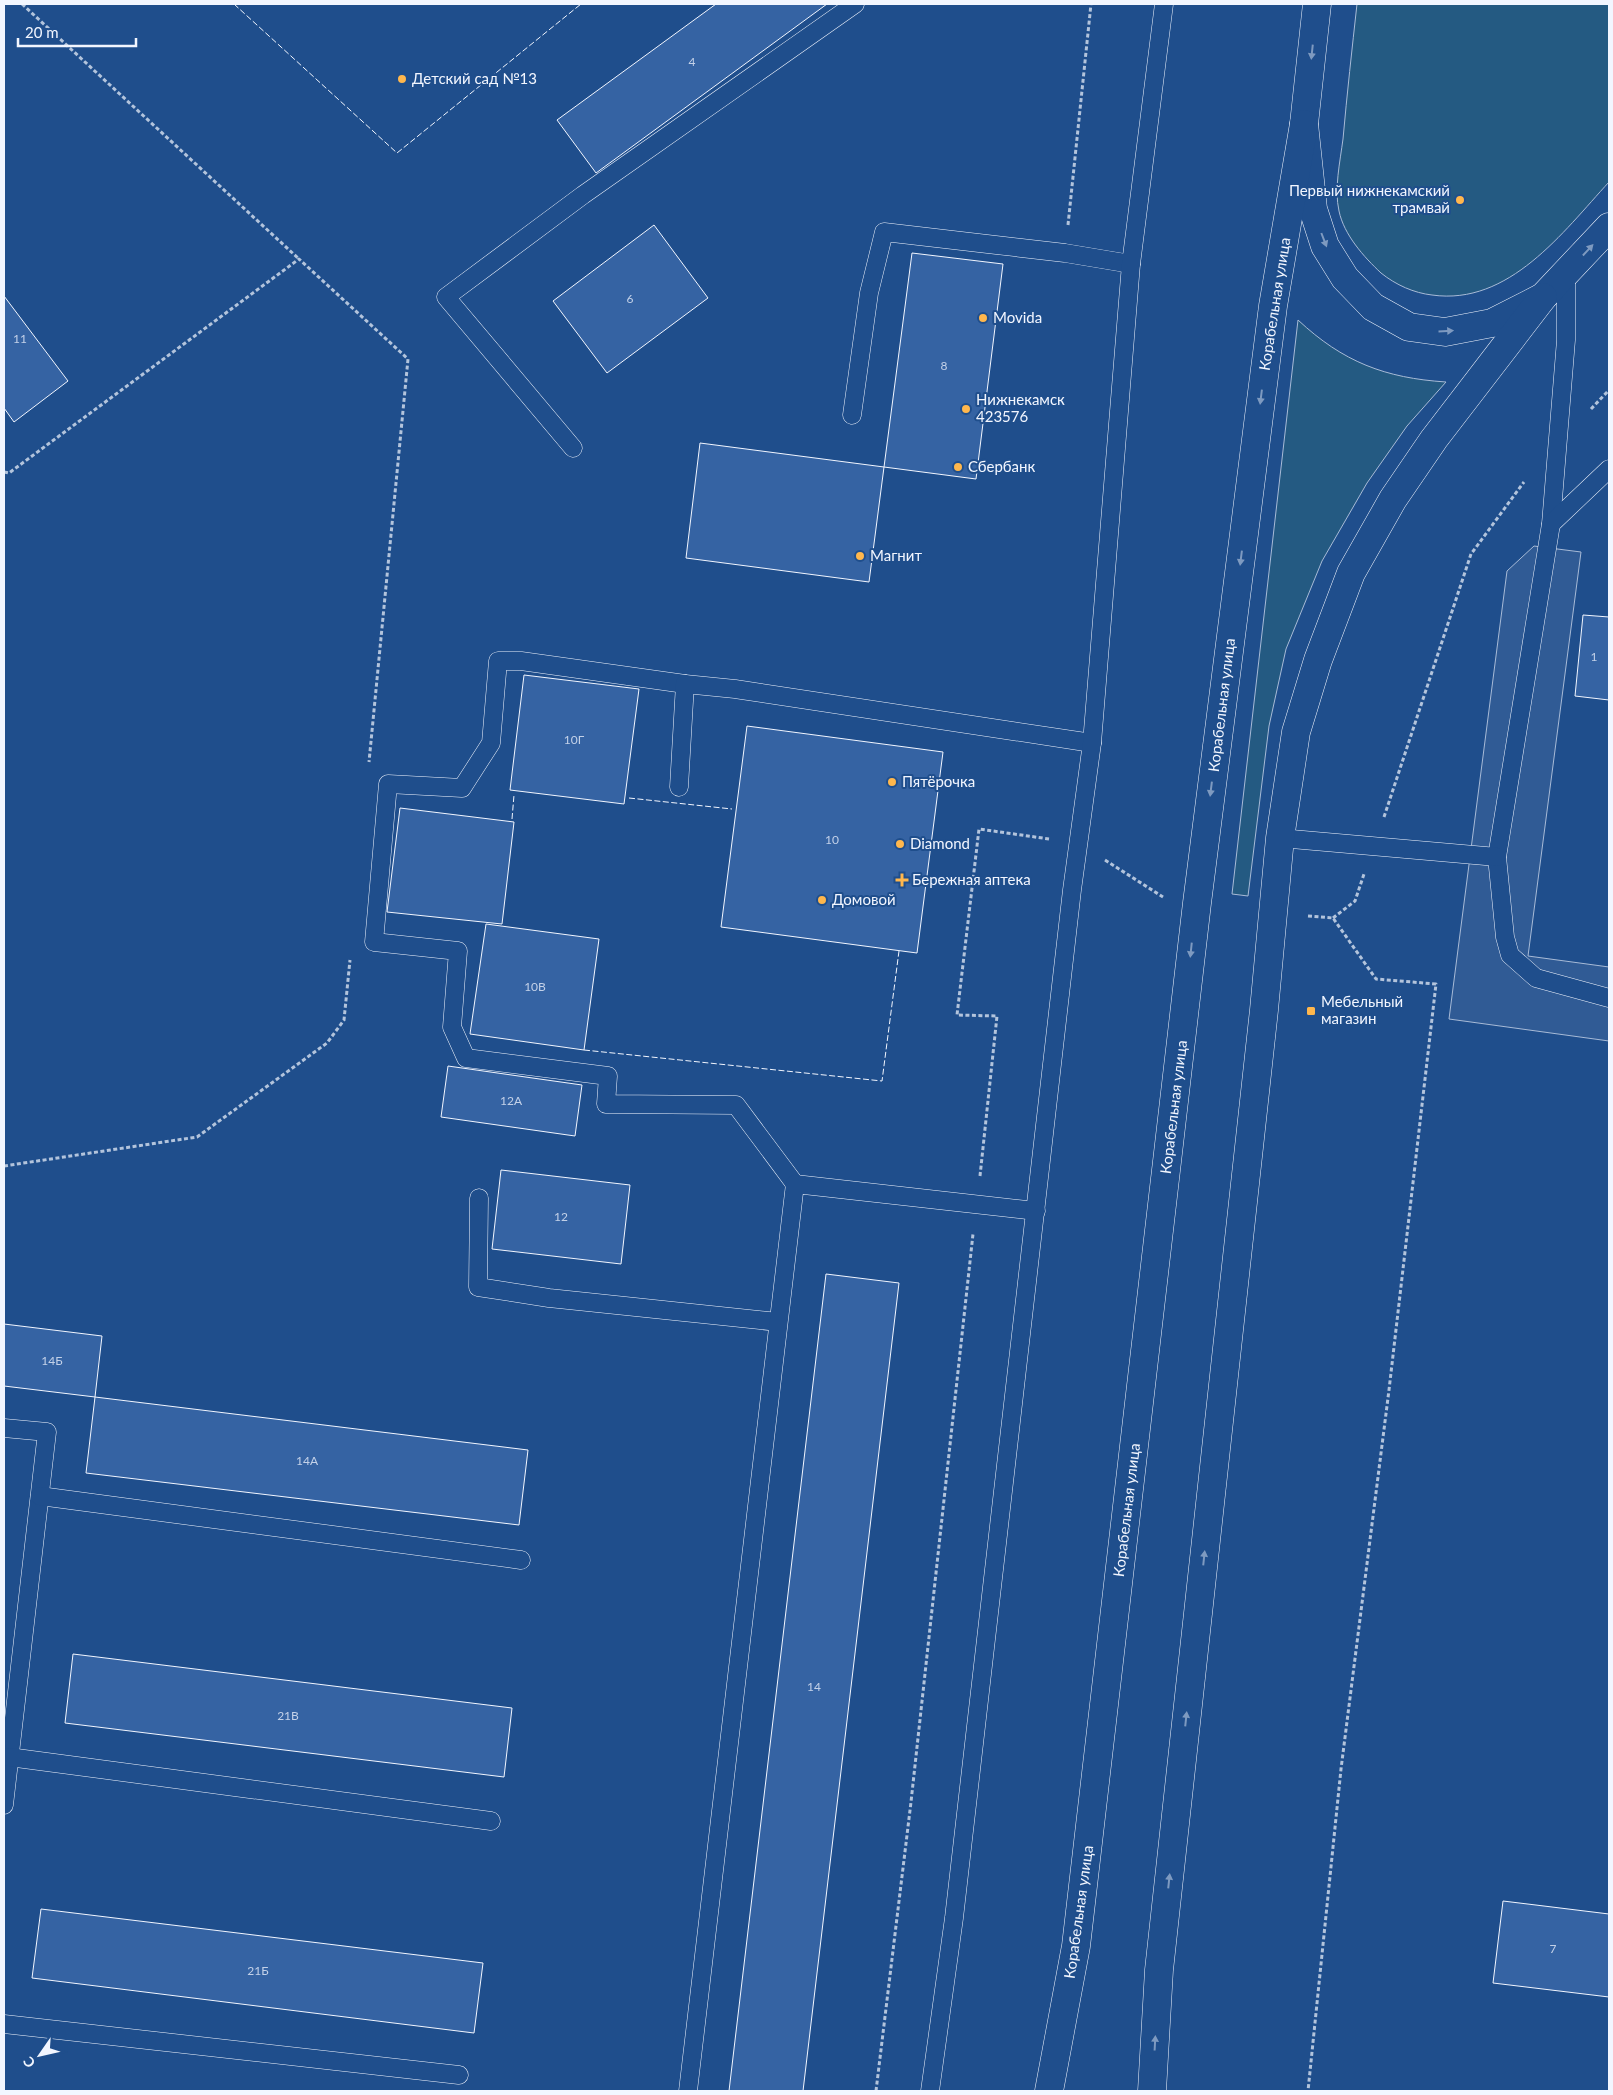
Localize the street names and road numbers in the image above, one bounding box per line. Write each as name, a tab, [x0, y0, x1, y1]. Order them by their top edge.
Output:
street label: Корабельная улица	[1255, 236, 1293, 372]
street label: Корабельная улица	[1204, 637, 1238, 773]
street label: Корабельная улица	[1156, 1039, 1190, 1175]
street label: Корабельная улица	[1109, 1442, 1143, 1578]
street label: Корабельная улица	[1060, 1844, 1096, 1980]

